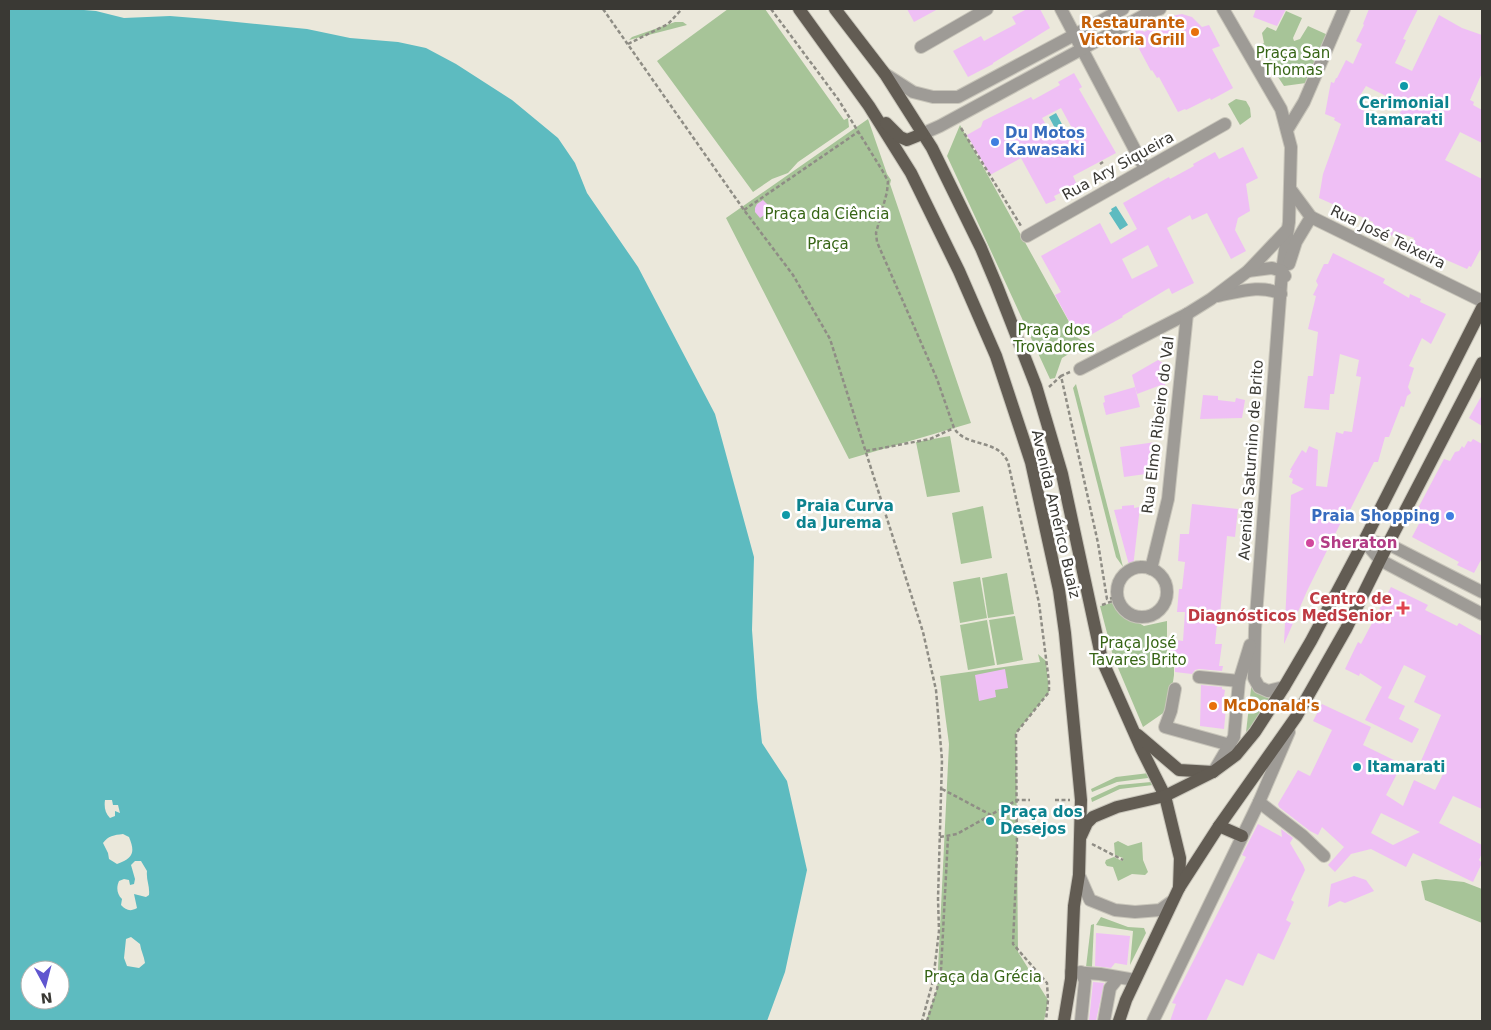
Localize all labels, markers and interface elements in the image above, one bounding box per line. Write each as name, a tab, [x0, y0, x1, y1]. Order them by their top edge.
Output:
place label: Restaurante Victoria Grill	[1079, 14, 1185, 49]
marker: Restaurante Victoria Grill	[1189, 26, 1201, 38]
park label: Praça San Thomas	[1256, 44, 1330, 79]
marker: Cerimonial Itamarati	[1398, 80, 1410, 92]
place label: Cerimonial Itamarati	[1359, 94, 1449, 129]
place label: Du Motos Kawasaki	[1005, 124, 1085, 159]
street label: Rua Ary Siqueira	[1059, 128, 1177, 204]
marker: Du Motos Kawasaki	[989, 136, 1001, 148]
street label: Rua José Teixeira	[1328, 201, 1448, 273]
park label: Praça da Ciência	[765, 205, 889, 223]
park label: Praça	[807, 235, 849, 253]
park label: Praça dos Trovadores	[1012, 321, 1095, 356]
street label: Rua Elmo Ribeiro do Val	[1138, 335, 1178, 515]
street label: Avenida Saturnino de Brito	[1235, 359, 1267, 561]
street label: Avenida Américo Buaiz	[1028, 428, 1084, 600]
place label: Praia Curva da Jurema	[796, 497, 894, 532]
place label: Praia Shopping	[1311, 507, 1440, 525]
marker: Praia Curva da Jurema	[780, 509, 792, 521]
marker: Praia Shopping	[1444, 510, 1456, 522]
place label: Sheraton	[1320, 534, 1397, 552]
marker: Sheraton	[1304, 537, 1316, 549]
place label: Centro de Diagnósticos MedSenior	[1188, 590, 1393, 625]
marker: Centro de Diagnósticos MedSenior	[1396, 601, 1410, 615]
park label: Praça José Tavares Brito	[1088, 634, 1187, 669]
place label: McDonald's	[1223, 697, 1320, 715]
marker: McDonald's	[1207, 700, 1219, 712]
place label: Itamarati	[1367, 758, 1445, 776]
marker: Itamarati	[1351, 761, 1363, 773]
place label: Praça dos Desejos	[1000, 803, 1083, 838]
marker: Praça dos Desejos	[984, 815, 996, 827]
north arrow	[20, 960, 70, 1010]
park label: Praça da Grécia	[924, 968, 1042, 986]
text: N	[40, 989, 53, 1007]

